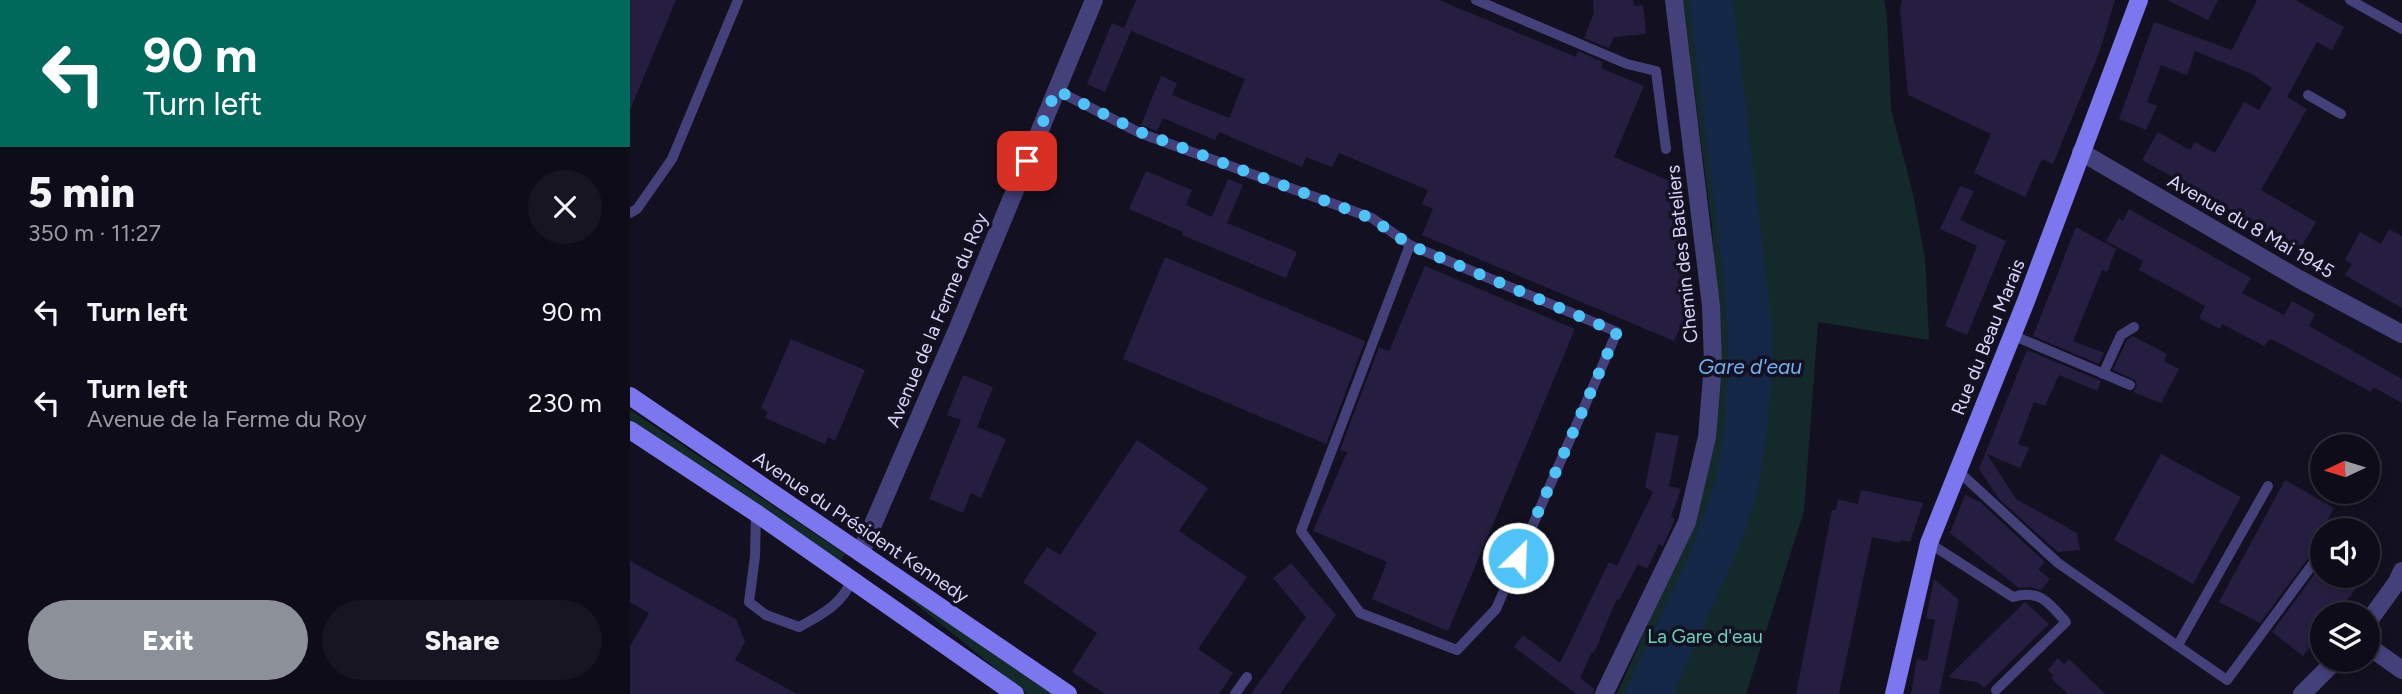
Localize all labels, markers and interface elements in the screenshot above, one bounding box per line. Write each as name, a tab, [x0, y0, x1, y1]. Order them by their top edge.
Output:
text: 90 m	[143, 25, 258, 84]
icon: left	[28, 28, 119, 119]
text: Turn left	[143, 85, 262, 123]
pin	[997, 131, 1057, 191]
icon: arrive	[1008, 142, 1046, 180]
street label: Chemin des Bateliers	[1661, 164, 1703, 344]
text: 5 min	[28, 167, 135, 218]
street label: Avenue du 8 Mai 1945	[2164, 169, 2338, 283]
button: close	[528, 170, 602, 244]
street label: Avenue de la Ferme du Roy	[881, 209, 993, 431]
text: 350 m · 11:27	[28, 219, 161, 247]
street label: Rue du Beau Marais	[1946, 256, 2030, 418]
icon: left	[28, 293, 66, 331]
text: Turn left	[87, 296, 188, 328]
text: 90 m	[542, 296, 602, 328]
water label: Gare d'eau	[1698, 354, 1802, 379]
text: Turn left	[87, 373, 188, 405]
icon: left	[28, 384, 66, 422]
text: 230 m	[528, 387, 602, 419]
text: Avenue de la Ferme du Roy	[87, 405, 367, 433]
north arrow	[2310, 434, 2380, 504]
map controls	[2310, 434, 2380, 672]
street label: Avenue du Président Kennedy	[749, 446, 973, 608]
button: sound	[2310, 518, 2380, 588]
position arrow	[1481, 521, 1555, 595]
button: Exit	[28, 600, 308, 680]
button: Share	[322, 600, 602, 680]
button: layers	[2310, 602, 2380, 672]
park label: La Gare d'eau	[1647, 625, 1763, 648]

